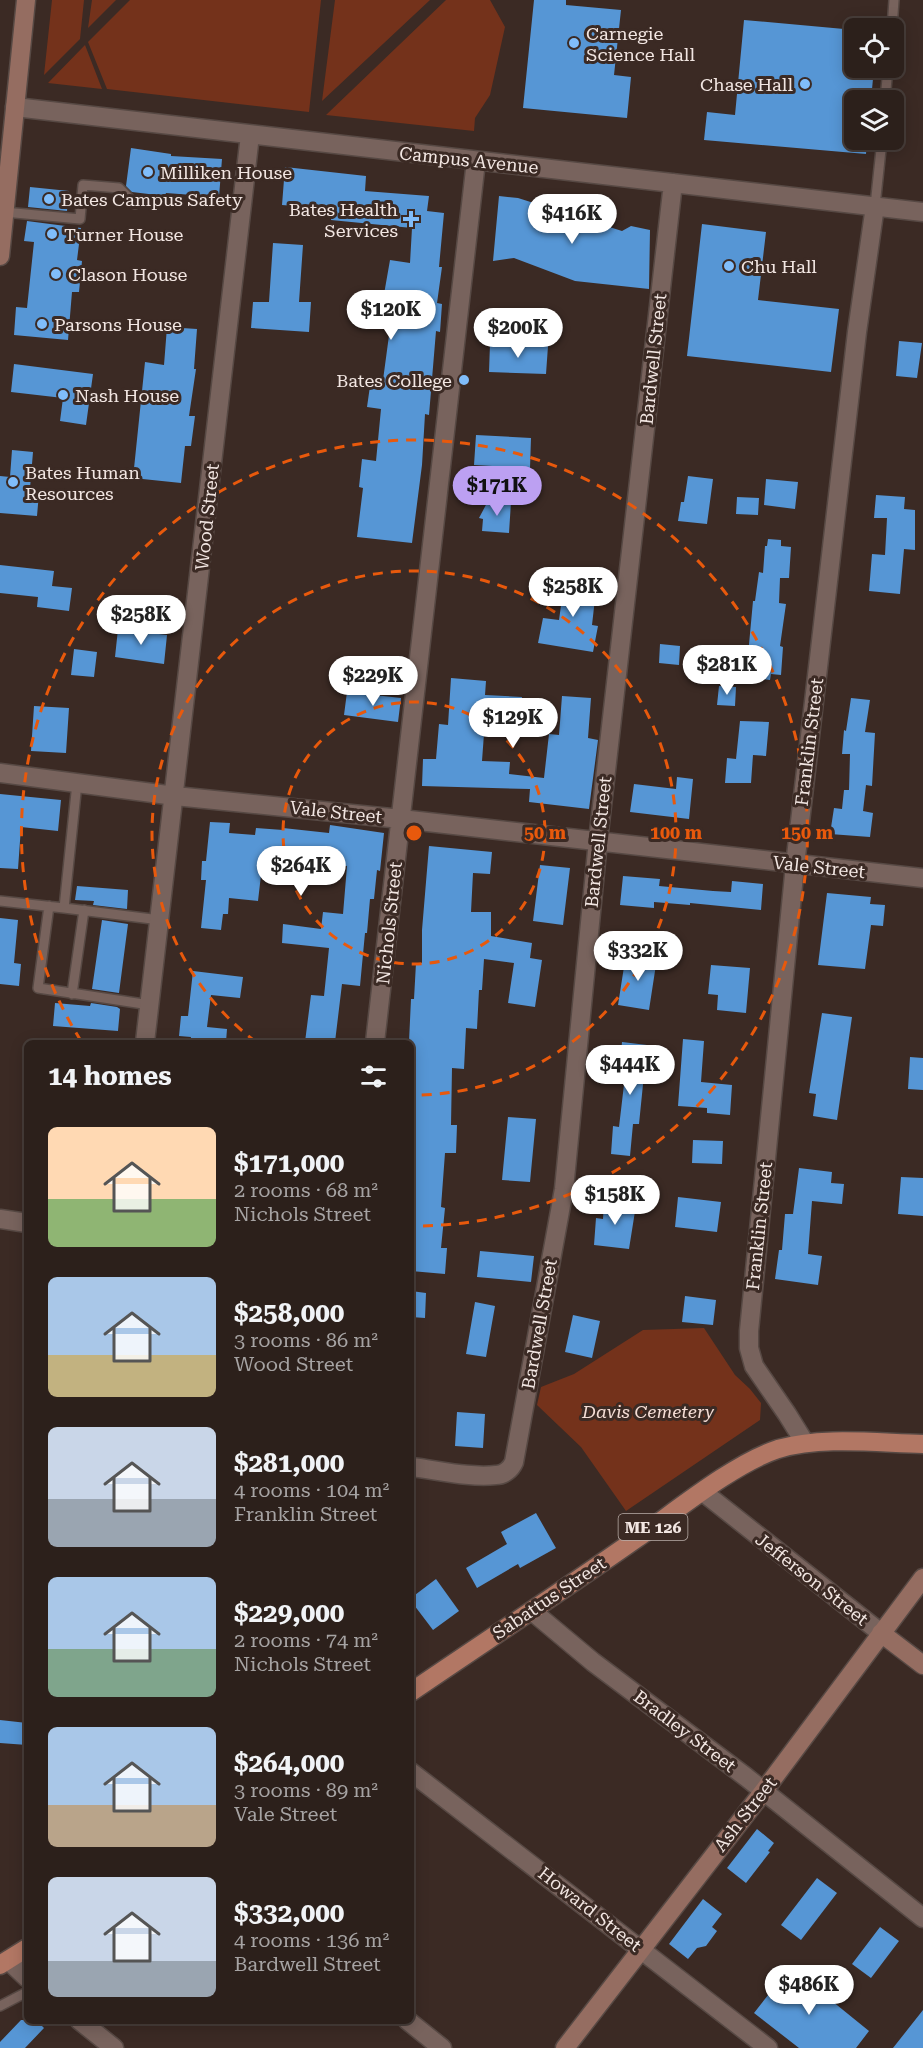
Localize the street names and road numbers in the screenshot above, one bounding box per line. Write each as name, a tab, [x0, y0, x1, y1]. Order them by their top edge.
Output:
street label: Campus Avenue	[398, 142, 540, 178]
street label: Bardwell Street	[636, 292, 670, 426]
street label: Wood Street	[191, 462, 223, 571]
street label: Franklin Street	[791, 676, 827, 807]
street label: Bardwell Street	[581, 775, 615, 909]
street label: Vale Street	[289, 797, 384, 827]
street label: Vale Street	[772, 852, 867, 882]
street label: Nichols Street	[372, 860, 406, 985]
street label: Franklin Street	[742, 1160, 776, 1291]
street label: Bardwell Street	[517, 1257, 561, 1391]
road number: ME 126	[618, 1514, 688, 1540]
street label: Jefferson Street	[751, 1528, 873, 1630]
street label: Sabattus Street	[489, 1552, 610, 1644]
street label: Bradley Street	[630, 1686, 740, 1776]
street label: Ash Street	[709, 1772, 781, 1856]
street label: Howard Street	[534, 1862, 646, 1956]

